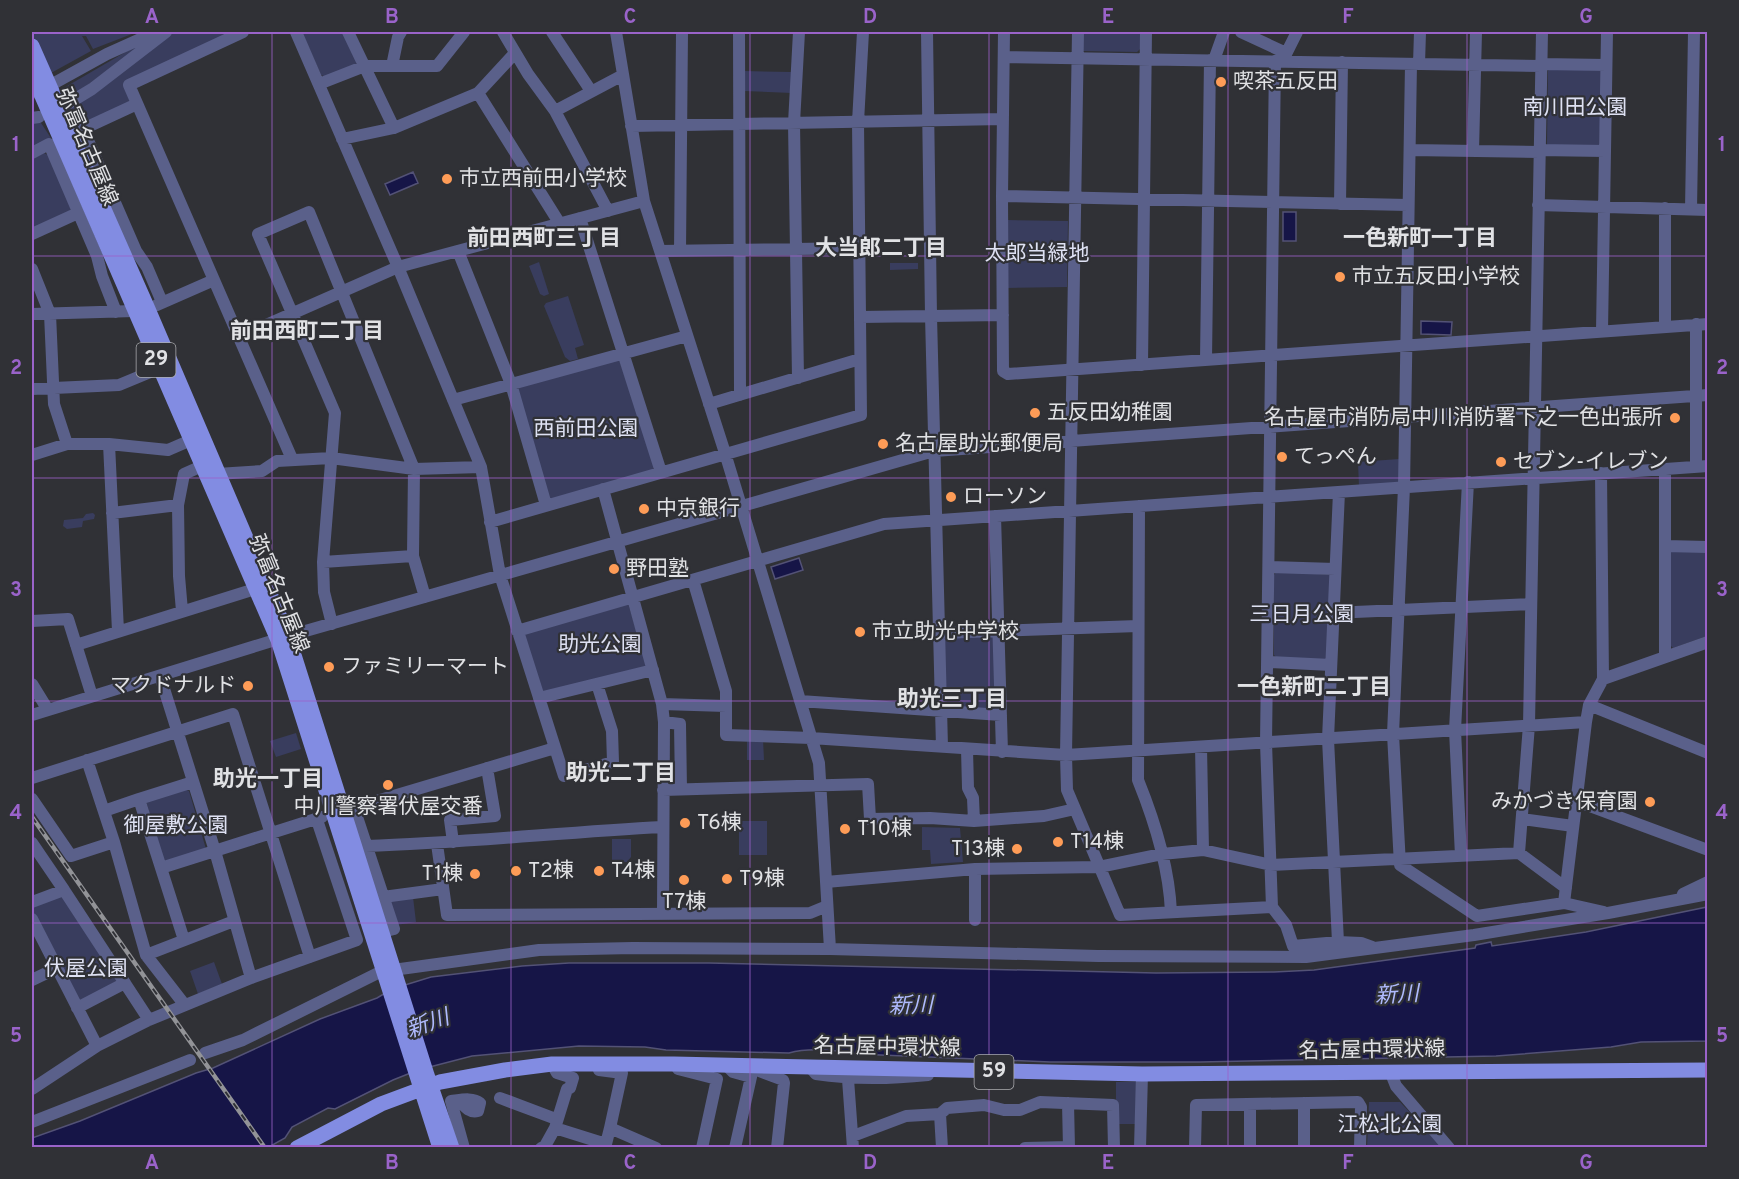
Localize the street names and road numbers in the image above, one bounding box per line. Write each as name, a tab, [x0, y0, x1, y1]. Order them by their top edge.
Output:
street label: 弥富名古屋線	[49, 84, 123, 210]
road number: 29	[136, 343, 176, 377]
street label: 弥富名古屋線	[242, 531, 314, 657]
street label: 名古屋中環状線	[813, 1033, 961, 1063]
street label: 名古屋中環状線	[1298, 1036, 1446, 1066]
road number: 59	[974, 1055, 1014, 1089]

